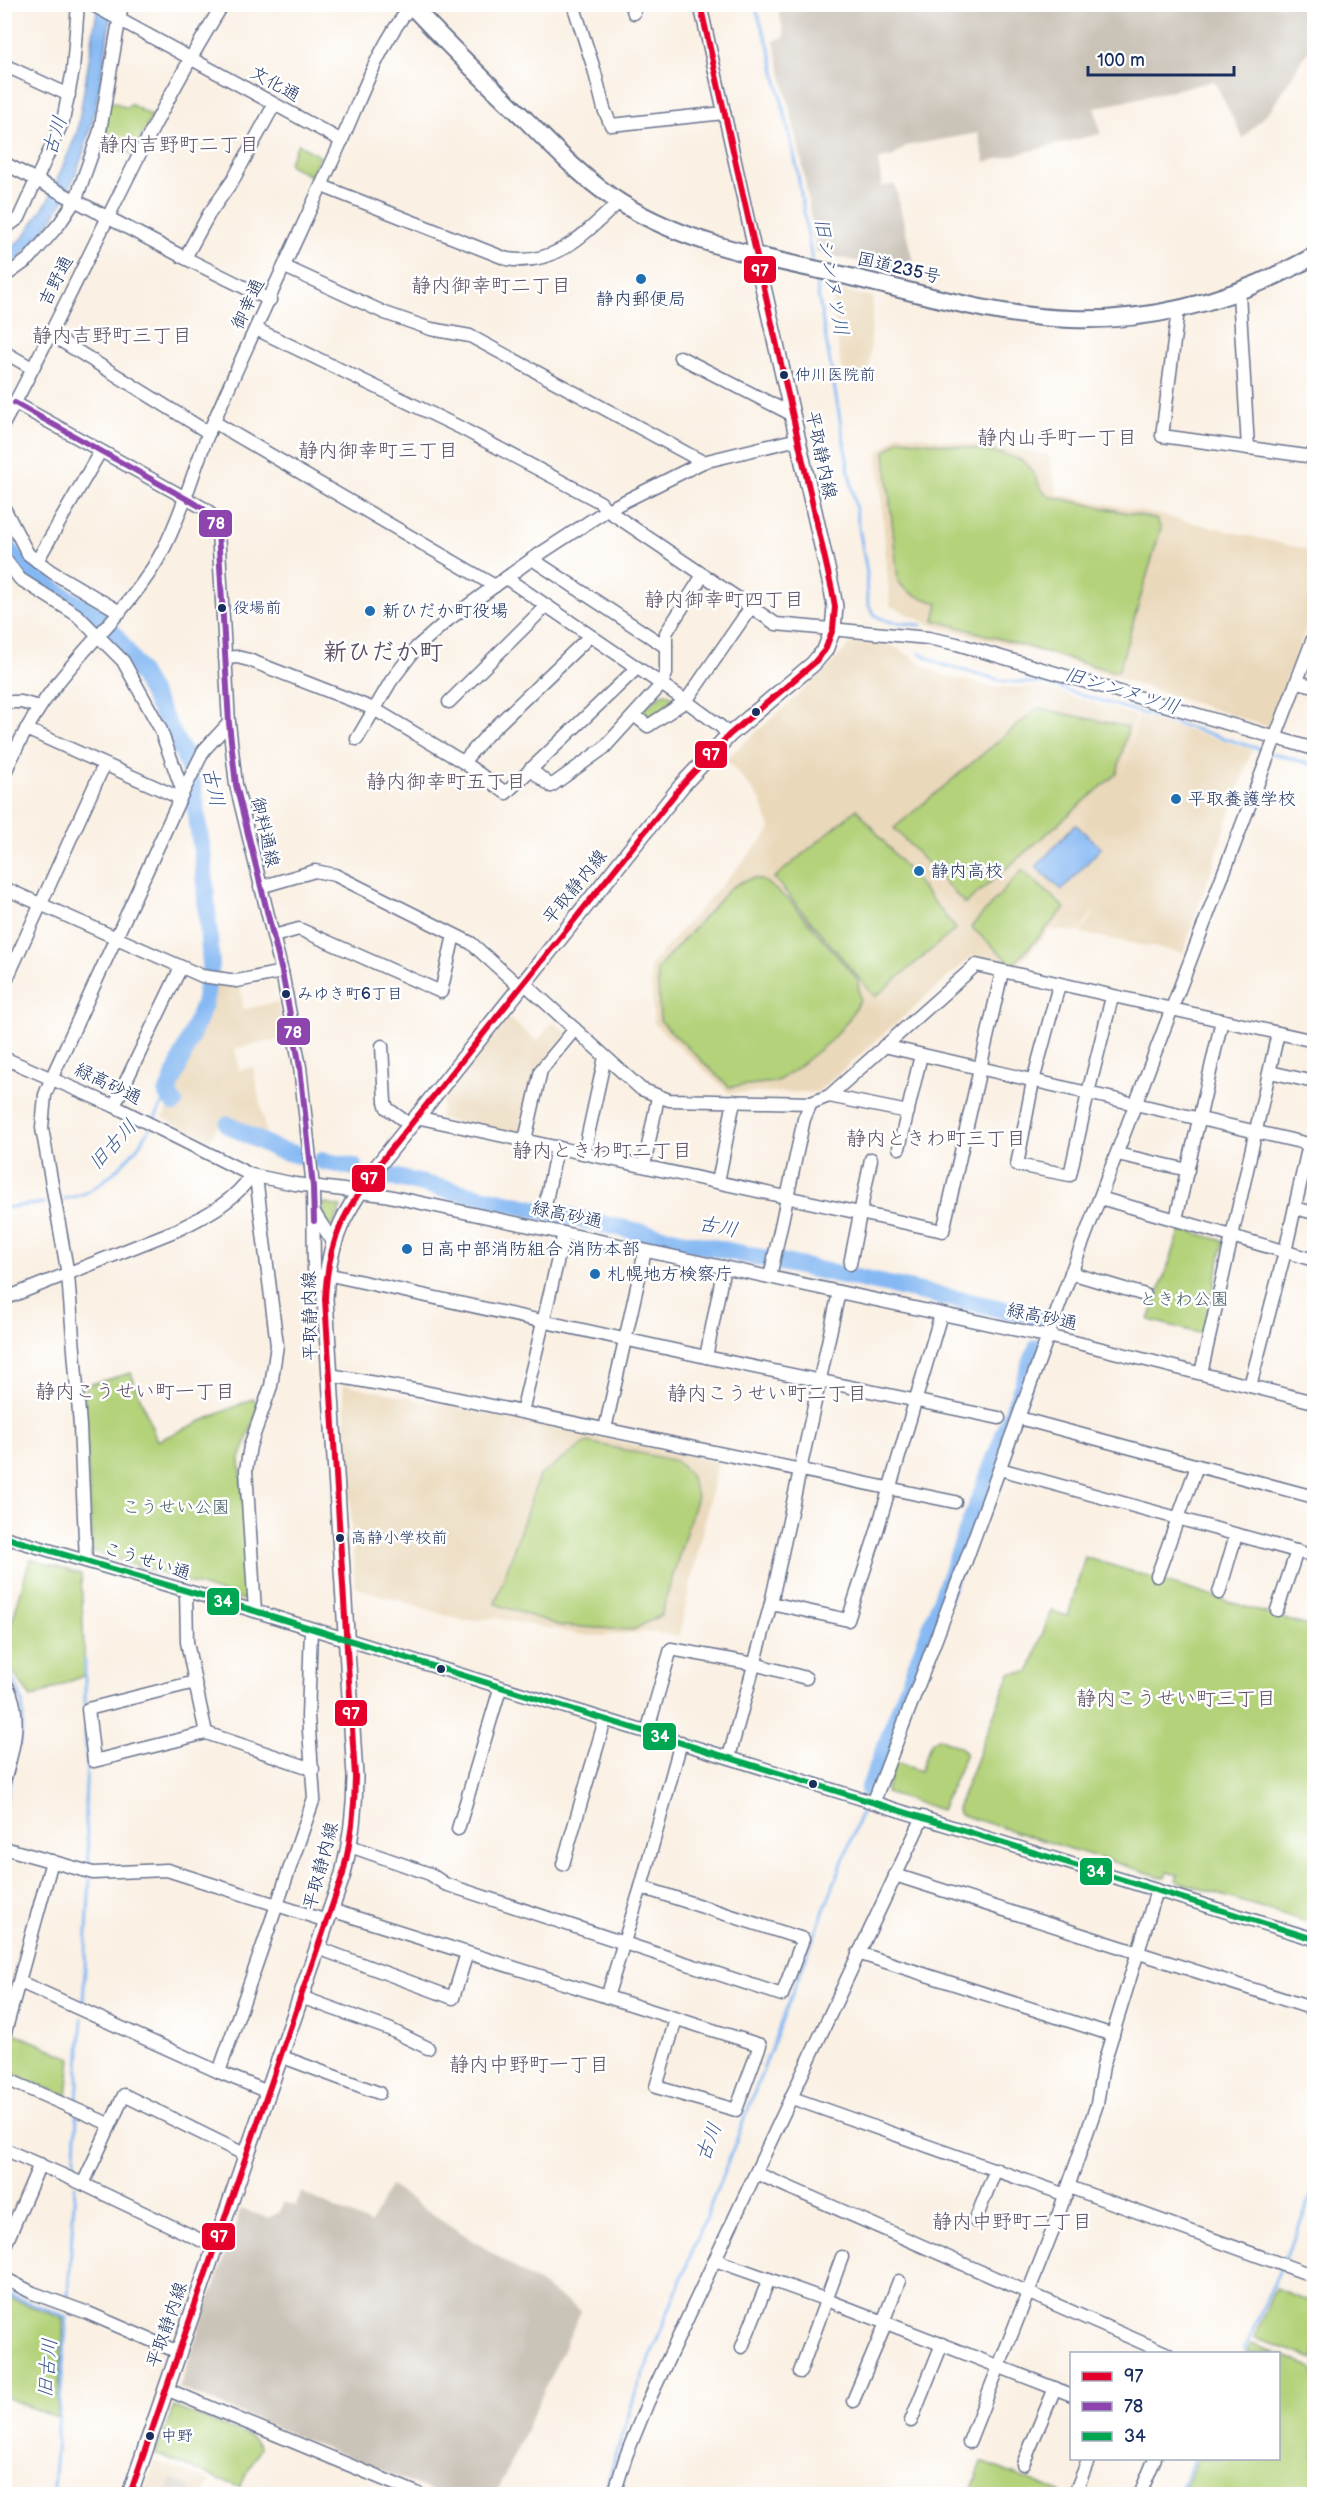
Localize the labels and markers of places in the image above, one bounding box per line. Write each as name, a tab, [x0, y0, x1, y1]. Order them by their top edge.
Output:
marker: 静内郵便局	[634, 272, 648, 286]
place label: 静内郵便局	[596, 289, 686, 310]
place label: 仲川医院前	[795, 366, 875, 385]
marker: 仲川医院前	[778, 369, 790, 381]
place label: 役場前	[233, 599, 281, 618]
place label: 新ひだか町役場	[382, 601, 508, 622]
marker: 役場前	[216, 602, 228, 614]
marker: 新ひだか町役場	[363, 604, 377, 618]
unlabelled marker	[750, 706, 762, 718]
place label: 平取養護学校	[1188, 789, 1296, 810]
marker: 平取養護学校	[1169, 792, 1183, 806]
place label: 静内高校	[931, 861, 1003, 882]
marker: 静内高校	[912, 864, 926, 878]
place label: みゆき町6丁目	[297, 985, 403, 1004]
marker: みゆき町6丁目	[280, 988, 292, 1000]
place label: 日高中部消防組合 消防本部	[419, 1239, 640, 1260]
marker: 日高中部消防組合 消防本部	[400, 1242, 414, 1256]
place label: 札幌地方検察庁	[607, 1264, 733, 1285]
marker: 札幌地方検察庁	[588, 1267, 602, 1281]
place label: 高静小学校前	[351, 1529, 447, 1548]
marker: 高静小学校前	[334, 1532, 346, 1544]
unlabelled marker	[435, 1663, 447, 1675]
unlabelled marker	[807, 1778, 819, 1790]
place label: 中野	[161, 2427, 193, 2446]
marker: 中野	[144, 2430, 156, 2442]

